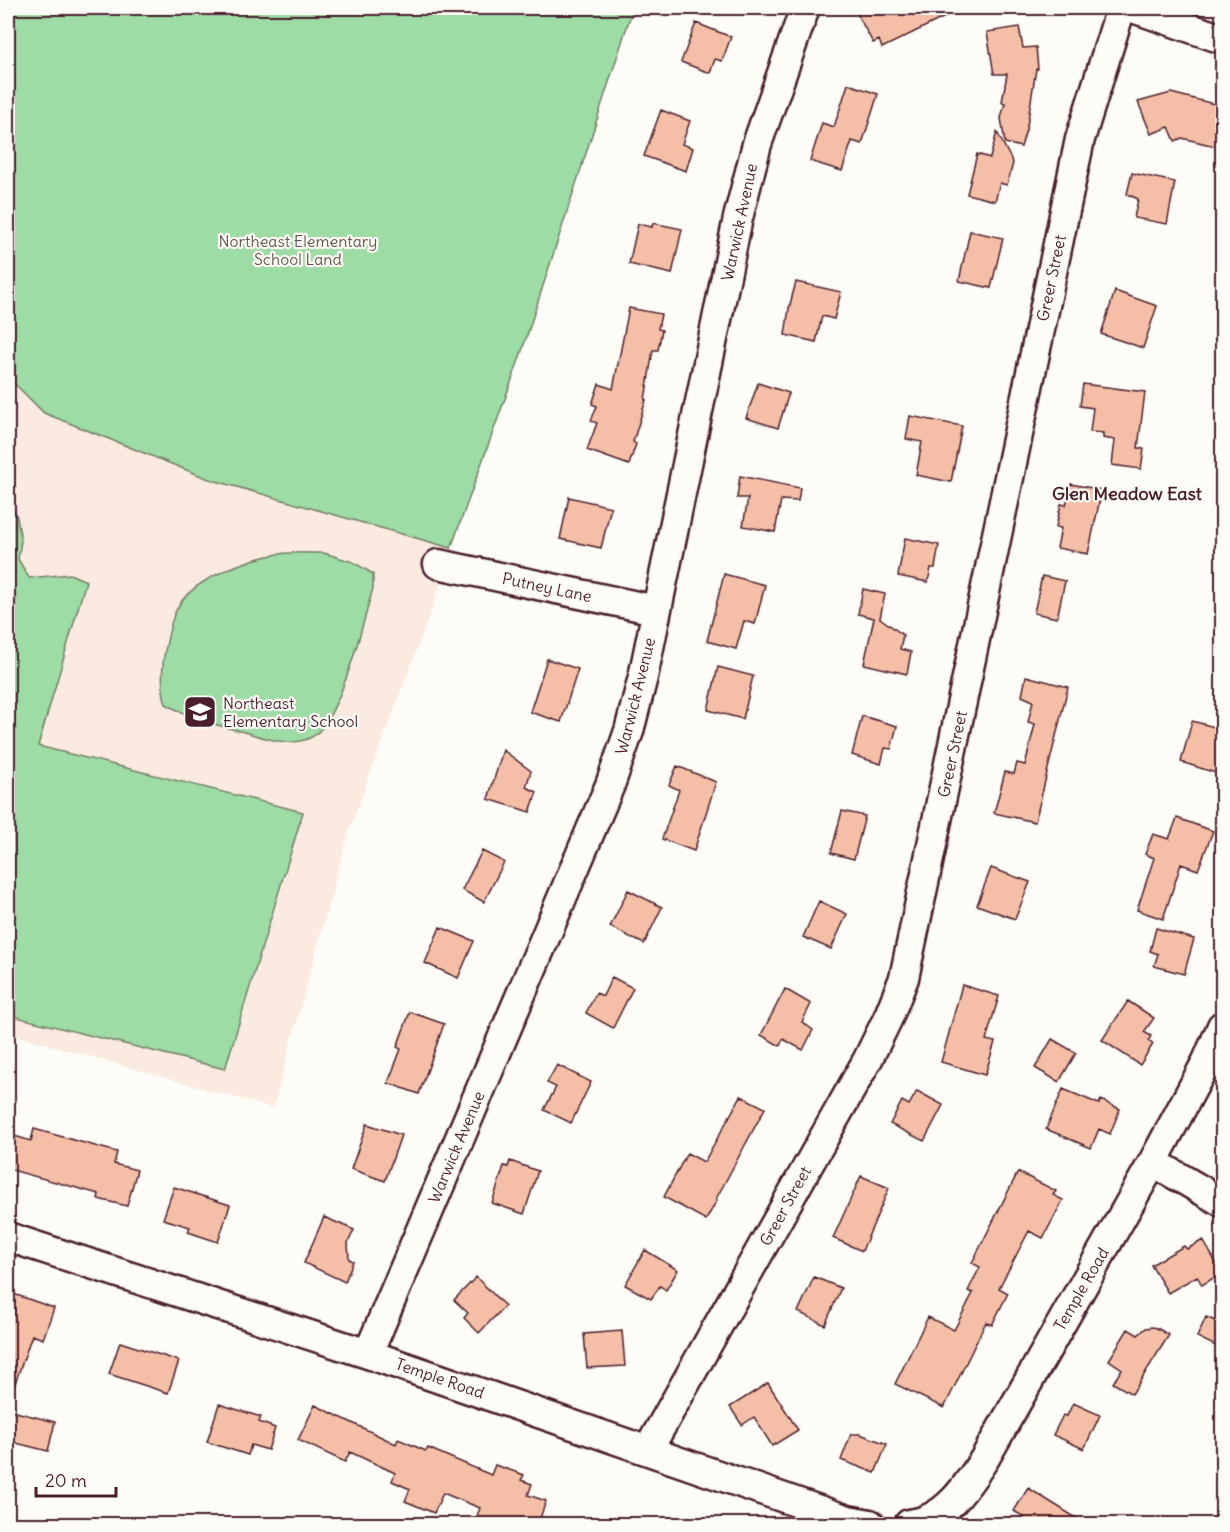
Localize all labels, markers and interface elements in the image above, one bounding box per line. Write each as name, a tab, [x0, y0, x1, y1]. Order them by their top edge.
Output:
street label: Warwick Avenue	[717, 161, 761, 283]
park label: Northeast Elementary School Land	[219, 231, 377, 269]
street label: Greer Street	[1032, 232, 1070, 323]
district label: Glen Meadow East	[1052, 482, 1203, 505]
street label: Putney Lane	[501, 568, 593, 606]
street label: Warwick Avenue	[611, 636, 659, 756]
place label: Northeast Elementary School	[223, 693, 358, 731]
school or university icon: Northeast Elementary School	[182, 694, 218, 730]
street label: Greer Street	[933, 708, 971, 799]
street label: Warwick Avenue	[423, 1088, 489, 1206]
street label: Greer Street	[755, 1162, 815, 1249]
street label: Temple Road	[1049, 1244, 1113, 1334]
street label: Temple Road	[393, 1353, 487, 1403]
scale bar	[36, 1460, 116, 1498]
text: 20 m	[45, 1469, 87, 1492]

